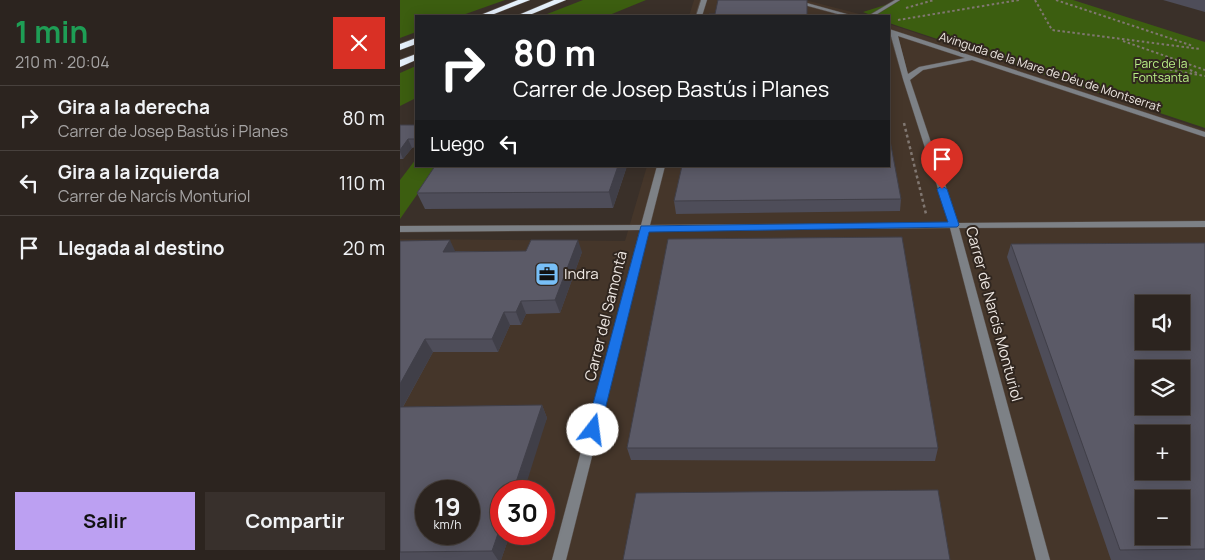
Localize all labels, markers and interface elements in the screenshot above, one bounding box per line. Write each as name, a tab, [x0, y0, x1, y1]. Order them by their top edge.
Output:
text: 1 min	[15, 11, 88, 52]
button: close	[333, 17, 385, 69]
street label: Avinguda de la Mare de Déu de Montserrat	[937, 28, 1163, 116]
text: 80 m	[513, 29, 596, 77]
icon: right	[430, 35, 495, 100]
text: 210 m · 20:04	[15, 51, 110, 73]
park label: Parc de la Fontsanta	[1133, 55, 1189, 86]
text: Carrer de Josep Bastús i Planes	[513, 74, 829, 104]
text: Gira a la derecha	[58, 94, 210, 120]
icon: right	[15, 104, 43, 132]
text: 80 m	[342, 105, 385, 131]
text: Carrer de Josep Bastús i Planes	[58, 120, 288, 142]
icon: left	[495, 130, 523, 158]
text: Luego	[430, 131, 485, 157]
pin	[921, 138, 963, 189]
icon: arrive	[928, 145, 956, 173]
text: Gira a la izquierda	[58, 159, 219, 185]
icon: left	[15, 169, 43, 197]
text: 110 m	[339, 170, 385, 196]
text: Carrer de Narcís Monturiol	[58, 185, 251, 207]
street label: Carrer de Narcís Monturiol	[961, 224, 1028, 404]
icon: arrive	[15, 234, 43, 262]
text: Llegada al destino	[58, 235, 225, 261]
text: 20 m	[343, 235, 385, 261]
street label: Carrer del Samontà	[579, 249, 632, 383]
office icon: Indra	[534, 261, 560, 287]
place label: Indra	[564, 263, 599, 284]
map controls	[1135, 295, 1190, 545]
button: sound	[1135, 295, 1190, 350]
button: layers	[1135, 360, 1190, 415]
position arrow	[566, 403, 618, 455]
button: +	[1135, 425, 1190, 480]
speed limit sign: 30	[490, 480, 555, 545]
text: 19	[434, 489, 461, 524]
button: −	[1135, 490, 1190, 545]
button: Salir	[15, 492, 195, 550]
button: Compartir	[205, 492, 385, 550]
text: km/h	[434, 516, 461, 533]

